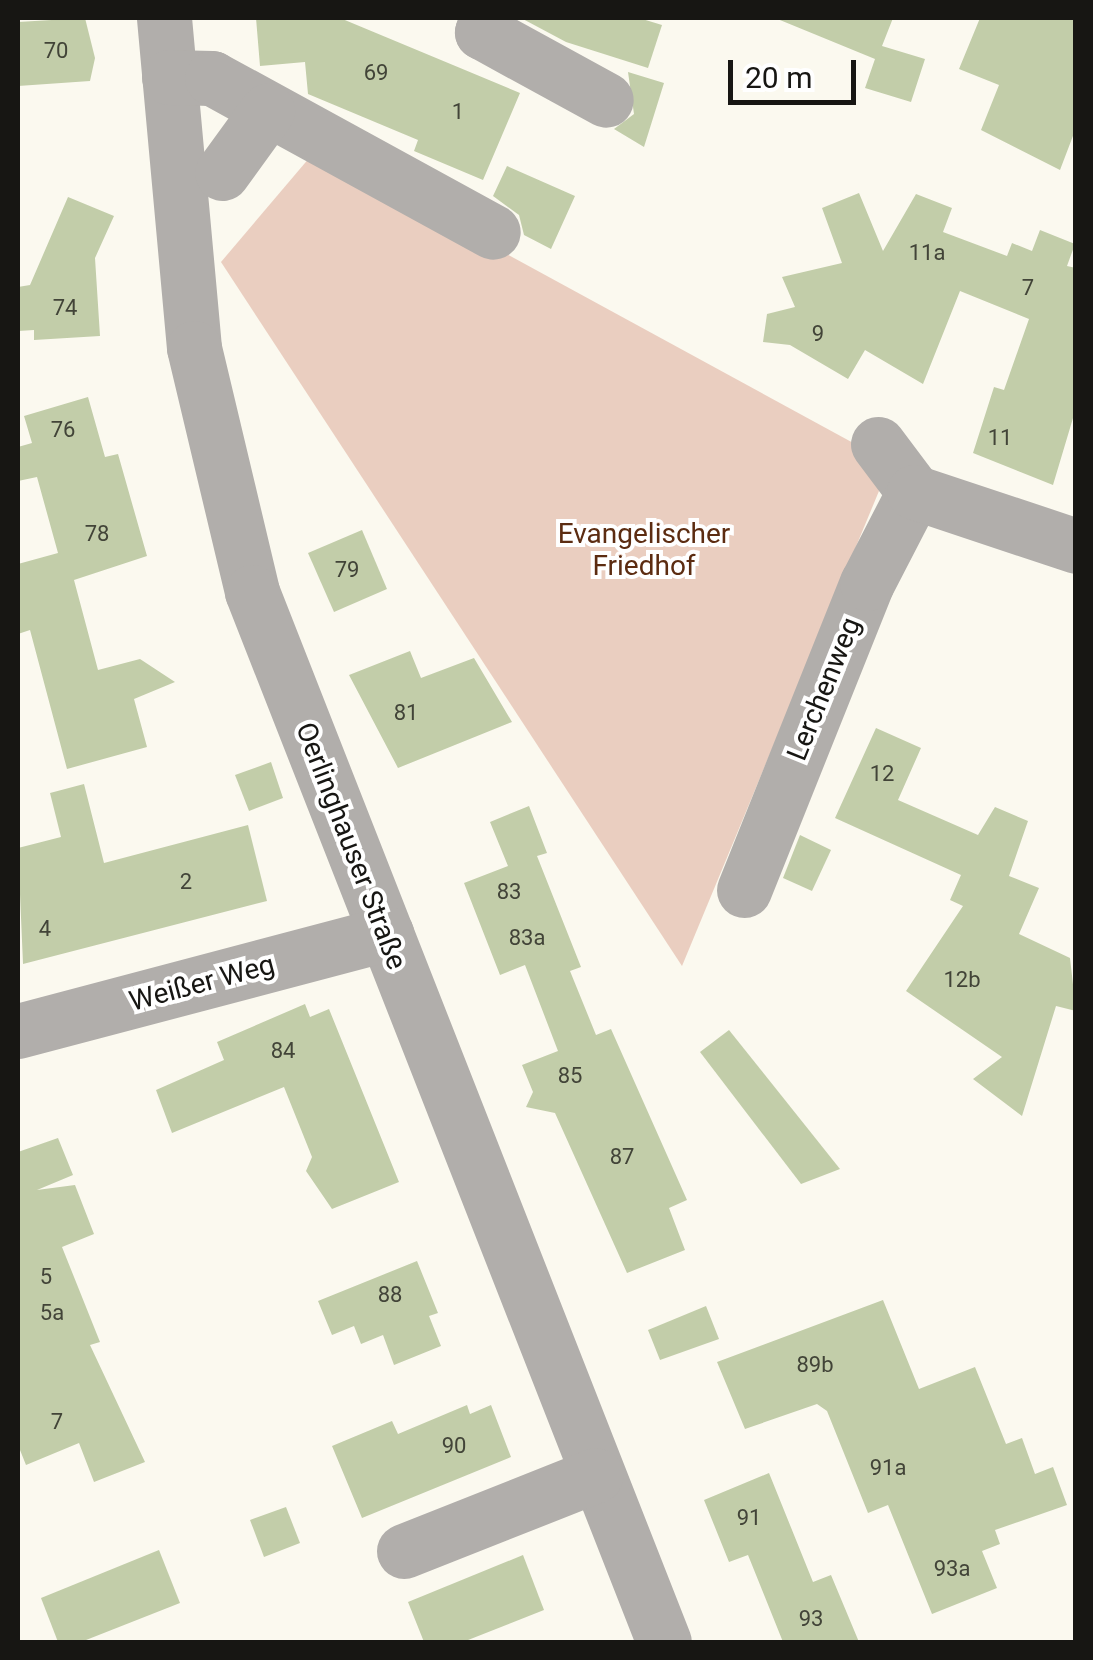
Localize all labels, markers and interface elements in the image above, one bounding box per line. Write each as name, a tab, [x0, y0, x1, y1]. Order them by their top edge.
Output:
house number: 70	[44, 38, 68, 64]
scale bar	[733, 40, 860, 102]
house number: 69	[364, 60, 388, 86]
text: 20 m	[745, 60, 812, 95]
house number: 1	[452, 99, 464, 125]
house number: 11a	[909, 240, 945, 266]
house number: 7	[1022, 275, 1034, 301]
house number: 74	[53, 295, 77, 321]
house number: 9	[812, 321, 824, 347]
house number: 76	[51, 417, 75, 443]
house number: 11	[988, 425, 1012, 451]
park label: Evangelischer Friedhof	[558, 517, 730, 583]
house number: 78	[85, 521, 109, 547]
house number: 79	[335, 557, 359, 583]
street label: Lerchenweg	[780, 613, 868, 765]
house number: 81	[394, 700, 418, 726]
street label: Oerlinghauser Straße	[288, 718, 414, 974]
house number: 12	[870, 761, 894, 787]
house number: 2	[180, 869, 192, 895]
house number: 83	[497, 879, 521, 905]
house number: 4	[39, 916, 51, 942]
house number: 83a	[509, 925, 545, 951]
street label: Weißer Weg	[126, 947, 278, 1019]
house number: 12b	[943, 967, 981, 993]
house number: 84	[271, 1038, 295, 1064]
house number: 85	[558, 1063, 582, 1089]
house number: 87	[610, 1144, 634, 1170]
house number: 5	[40, 1264, 52, 1290]
house number: 88	[378, 1282, 402, 1308]
house number: 5a	[40, 1300, 64, 1326]
house number: 89b	[796, 1352, 834, 1378]
house number: 7	[51, 1409, 63, 1435]
house number: 90	[442, 1433, 466, 1459]
house number: 91a	[870, 1455, 906, 1481]
house number: 91	[737, 1505, 761, 1531]
house number: 93a	[934, 1556, 970, 1582]
house number: 93	[799, 1606, 823, 1632]

